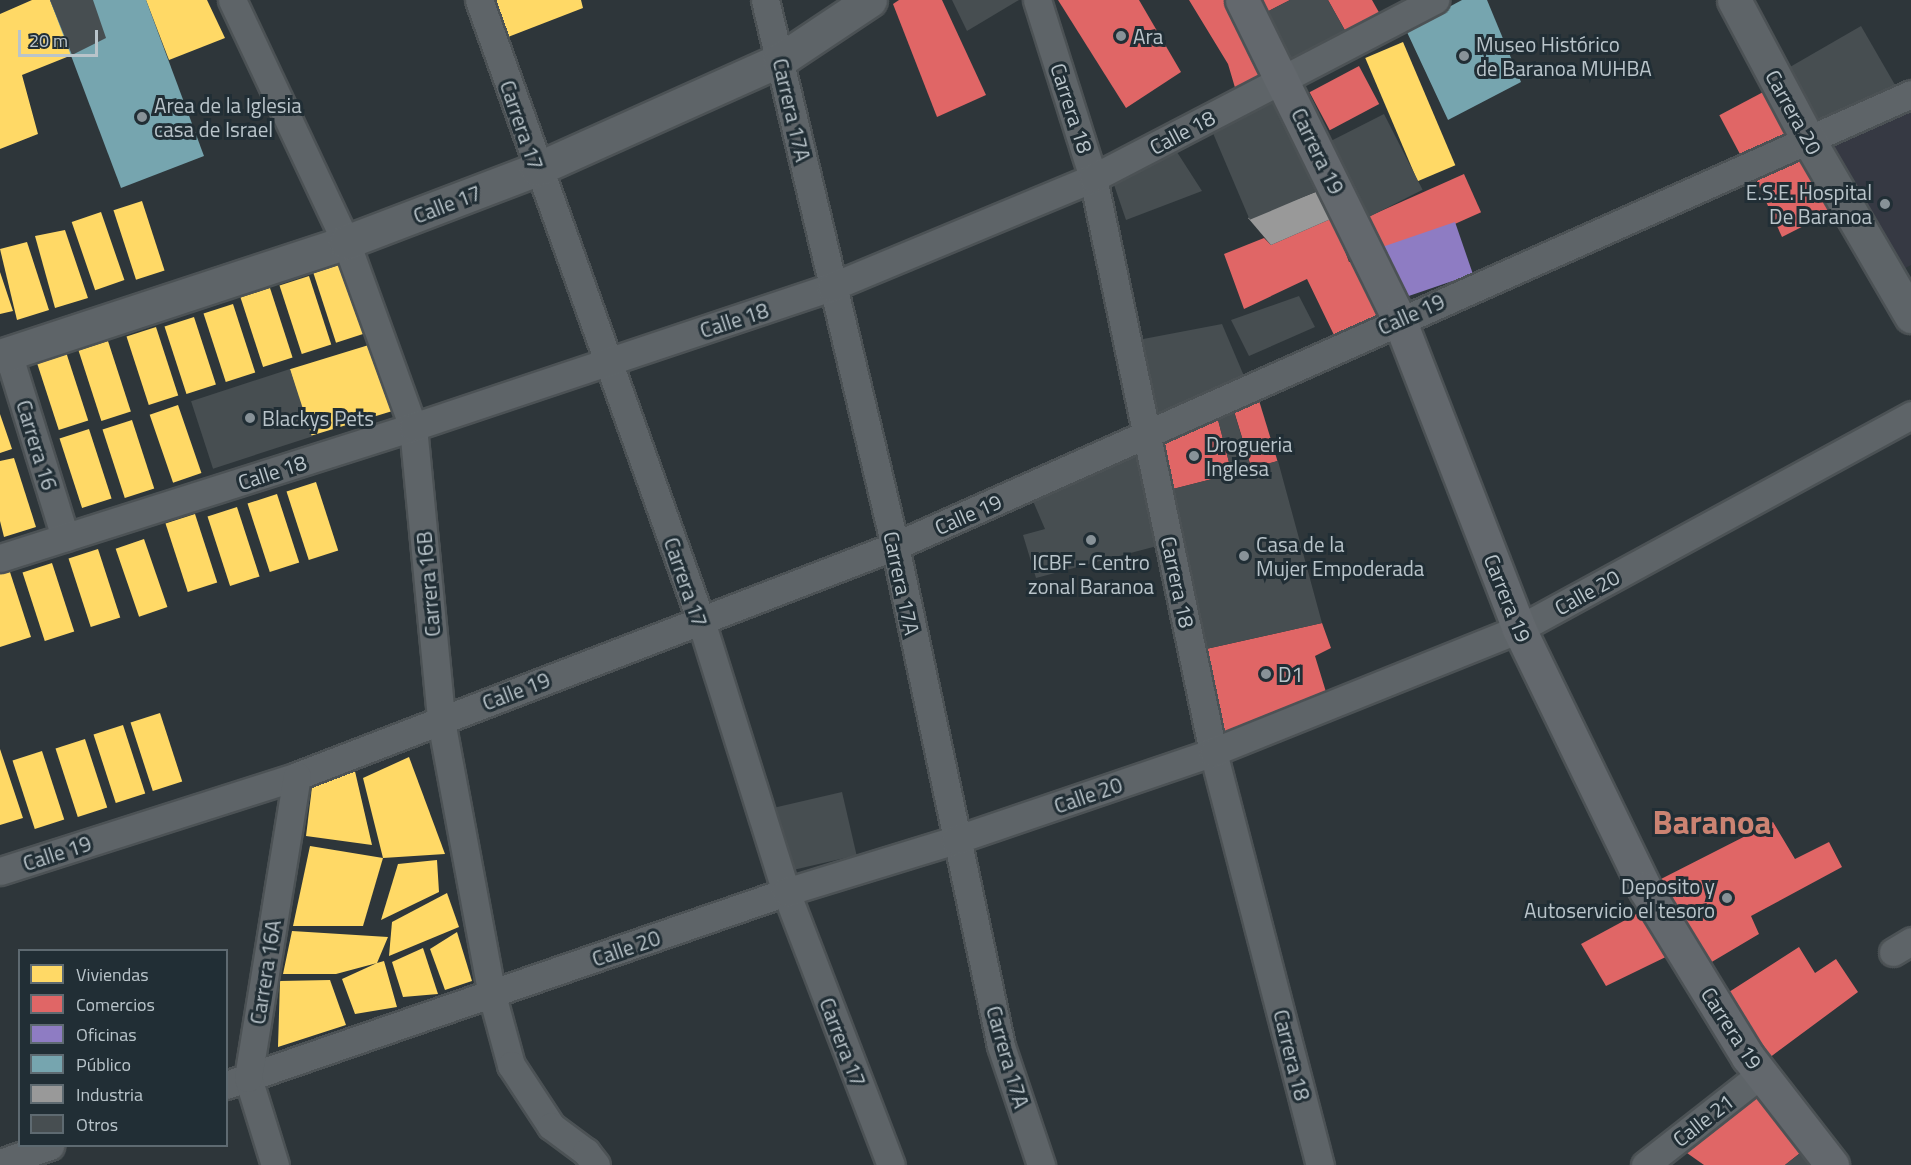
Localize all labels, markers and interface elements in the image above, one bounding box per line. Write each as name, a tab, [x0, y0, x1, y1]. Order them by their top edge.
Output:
scale bar	[21, 18, 100, 56]
place label: Ara	[1133, 23, 1163, 49]
text: 20 m	[29, 27, 68, 54]
marker: Ara	[1114, 29, 1128, 43]
place label: Museo Histórico de Baranoa MUHBA	[1476, 31, 1652, 81]
marker: Museo Histórico de Baranoa MUHBA	[1457, 49, 1471, 63]
street label: Carrera 17A	[768, 56, 816, 164]
street label: Carrera 18	[1046, 60, 1098, 156]
street label: Carrera 20	[1760, 65, 1828, 159]
street label: Carrera 17	[495, 77, 549, 173]
place label: Area de la Iglesia casa de Israel	[154, 92, 302, 142]
street label: Calle 18	[1145, 104, 1219, 160]
street label: Carrera 19	[1286, 104, 1350, 198]
marker: Area de la Iglesia casa de Israel	[135, 110, 149, 124]
place label: E.S.E. Hospital De Baranoa	[1746, 179, 1872, 229]
street label: Calle 17	[410, 180, 484, 228]
marker: E.S.E. Hospital De Baranoa	[1876, 195, 1894, 213]
street label: Calle 19	[1374, 288, 1448, 340]
street label: Calle 18	[697, 297, 771, 343]
street label: Carrera 16	[11, 397, 63, 493]
place label: Blackys Pets	[262, 405, 374, 431]
marker: Blackys Pets	[243, 411, 257, 425]
place label: Drogueria Inglesa	[1206, 431, 1293, 481]
street label: Calle 18	[235, 449, 309, 495]
marker: Drogueria Inglesa	[1187, 449, 1201, 463]
street label: Calle 19	[931, 488, 1005, 540]
street label: Carrera 17A	[879, 529, 925, 637]
street label: Carrera 16B	[411, 530, 445, 638]
place label: Casa de la Mujer Empoderada	[1256, 531, 1424, 581]
marker: ICBF - Centro zonal Baranoa	[1084, 533, 1098, 547]
street label: Carrera 17	[659, 534, 713, 630]
street label: Carrera 18	[1156, 534, 1200, 630]
place label: ICBF - Centro zonal Baranoa	[1028, 549, 1154, 599]
marker: Casa de la Mujer Empoderada	[1237, 549, 1251, 563]
street label: Carrera 19	[1479, 550, 1537, 646]
street label: Calle 20	[1550, 564, 1624, 620]
place label: D1	[1278, 661, 1303, 687]
street label: Calle 19	[479, 667, 553, 715]
marker: D1	[1259, 667, 1273, 681]
street label: Calle 20	[1051, 772, 1125, 818]
district label: Baranoa	[1653, 803, 1771, 843]
street label: Calle 19	[20, 830, 94, 876]
place label: Deposito y Autoservicio el tesoro	[1524, 873, 1715, 923]
marker: Deposito y Autoservicio el tesoro	[1720, 891, 1734, 905]
street label: Carrera 16A	[244, 918, 286, 1026]
street label: Calle 20	[589, 925, 663, 971]
legend	[18, 949, 228, 1147]
text: Viviendas	[76, 961, 149, 988]
street label: Carrera 19	[1696, 982, 1768, 1074]
text: Comercios	[76, 991, 155, 1018]
street label: Carrera 17	[815, 994, 871, 1090]
street label: Carrera 17A	[981, 1003, 1035, 1111]
street label: Carrera 18	[1269, 1007, 1315, 1103]
text: Oficinas	[76, 1021, 137, 1048]
text: Público	[76, 1051, 131, 1078]
text: Industria	[76, 1081, 143, 1108]
street label: Calle 21	[1668, 1088, 1738, 1152]
text: Otros	[76, 1111, 118, 1138]

